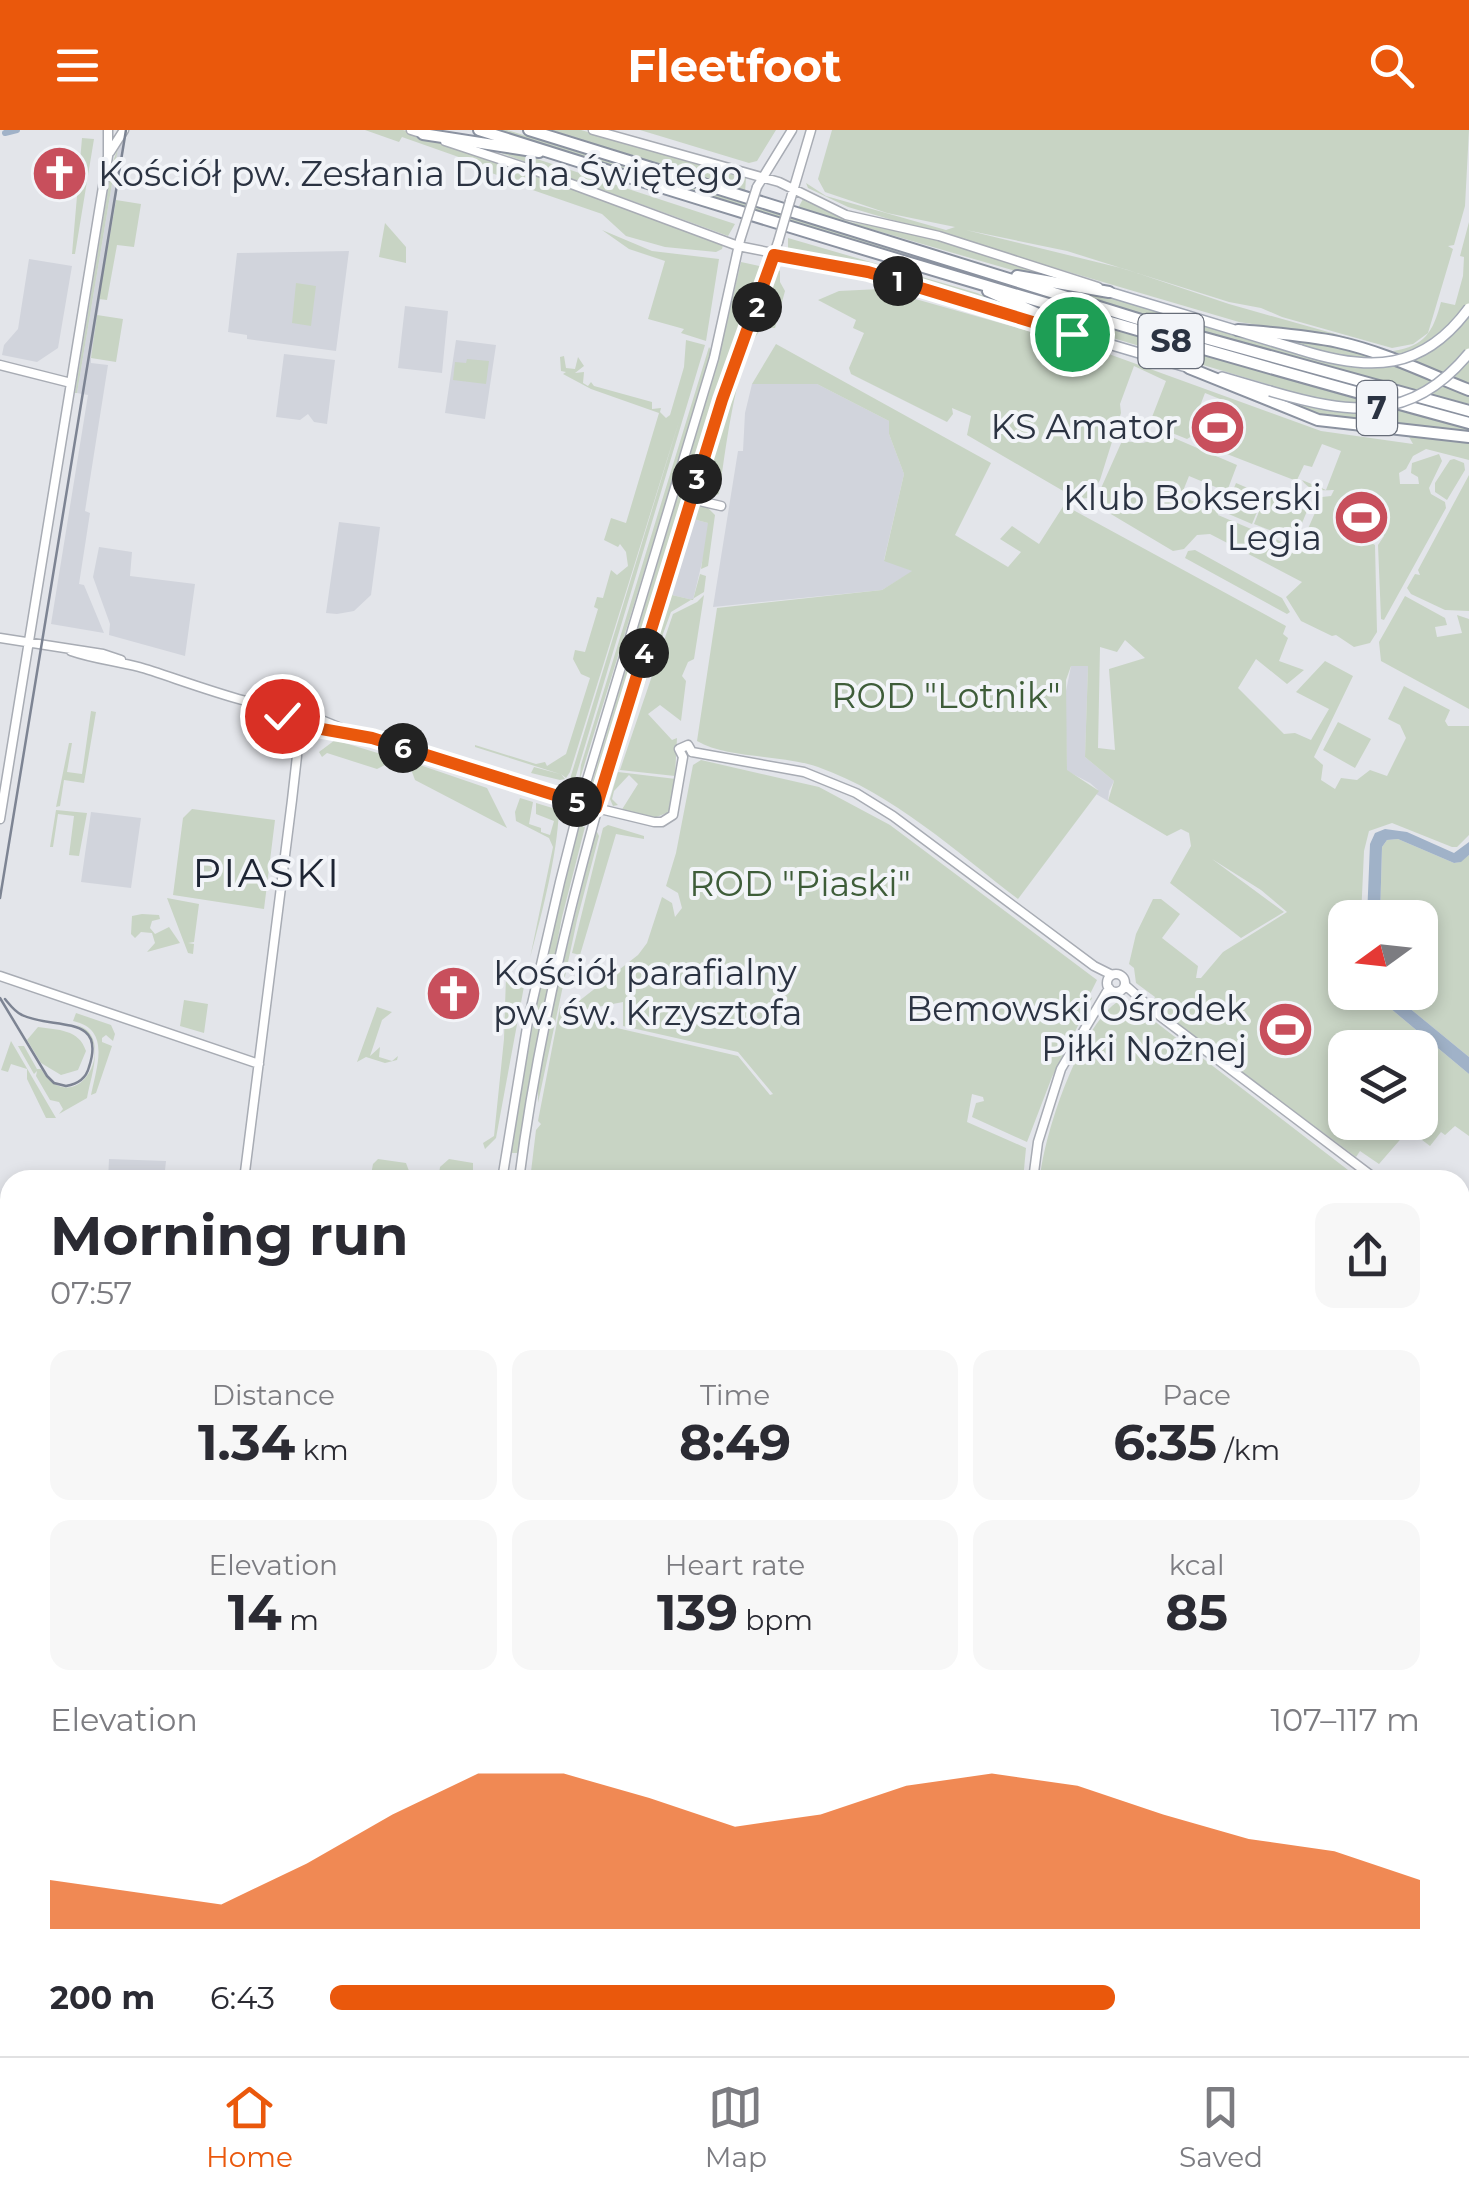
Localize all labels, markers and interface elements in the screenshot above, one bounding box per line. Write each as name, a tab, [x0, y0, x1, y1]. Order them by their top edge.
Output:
icon: menu	[50, 38, 105, 93]
text: Fleetfoot	[627, 38, 842, 93]
icon: search	[1364, 38, 1419, 93]
church icon: Kościół pw. Zesłania Ducha Świętego	[29, 144, 89, 204]
place label: Kościół pw. Zesłania Ducha Świętego	[98, 152, 742, 195]
pin: 1	[873, 256, 923, 306]
text: 1	[893, 264, 903, 298]
pin: 2	[732, 282, 782, 332]
text: 2	[749, 290, 765, 324]
pin	[1030, 292, 1115, 377]
icon: arrive	[1045, 307, 1100, 362]
road number: S8	[1138, 314, 1204, 368]
road number: 7	[1357, 381, 1397, 435]
sports icon: KS Amator	[1187, 397, 1247, 457]
place label: KS Amator	[991, 405, 1178, 448]
pin: 3	[672, 454, 722, 504]
text: 3	[689, 462, 705, 496]
place label: Klub Bokserski Legia	[1063, 476, 1322, 559]
sports icon: Klub Bokserski Legia	[1331, 488, 1391, 548]
pin: 4	[619, 628, 669, 678]
text: 4	[634, 636, 654, 670]
pin	[240, 674, 325, 759]
park label: ROD "Lotnik"	[831, 674, 1061, 717]
icon: check	[255, 689, 310, 744]
pin: 6	[378, 723, 428, 773]
text: 6	[394, 731, 412, 765]
pin: 5	[552, 777, 602, 827]
text: 5	[569, 785, 585, 819]
district label: PIASKI	[192, 848, 342, 897]
park label: ROD "Piaski"	[689, 862, 911, 905]
north arrow	[1328, 900, 1438, 1010]
map controls	[1328, 900, 1438, 1140]
place label: Kościół parafialny pw. św. Krzysztofa	[493, 951, 803, 1034]
church icon: Kościół parafialny pw. św. Krzysztofa	[424, 963, 484, 1023]
place label: Bemowski Ośrodek Piłki Nożnej	[906, 987, 1247, 1070]
sports icon: Bemowski Ośrodek Piłki Nożnej	[1256, 999, 1316, 1059]
button: layers	[1328, 1030, 1438, 1140]
text: Morning run	[50, 1202, 408, 1269]
button: share	[1315, 1203, 1420, 1308]
text: 07:57	[50, 1273, 132, 1312]
text: Distance	[212, 1378, 335, 1412]
text: Time	[700, 1378, 770, 1412]
text: Pace	[1162, 1378, 1231, 1412]
text: 1.34	[198, 1412, 295, 1473]
text: 8:49	[679, 1412, 791, 1473]
text: 6:35	[1113, 1412, 1217, 1473]
text: km	[295, 1433, 349, 1467]
text: /km	[1217, 1433, 1280, 1467]
text: Elevation	[209, 1548, 338, 1582]
text: Heart rate	[665, 1548, 805, 1582]
text: kcal	[1169, 1548, 1225, 1582]
text: 14	[228, 1582, 282, 1643]
text: 139	[657, 1582, 738, 1643]
text: 85	[1165, 1582, 1228, 1643]
text: m	[282, 1603, 319, 1637]
text: bpm	[738, 1603, 813, 1637]
text: Elevation	[50, 1700, 198, 1739]
text: 107–117 m	[1271, 1700, 1420, 1739]
text: 200 m	[50, 1978, 155, 2017]
text: 6:43	[210, 1978, 275, 2017]
tab: Home	[206, 2080, 293, 2174]
tab: Map	[705, 2080, 767, 2174]
tab: Saved	[1179, 2080, 1263, 2174]

